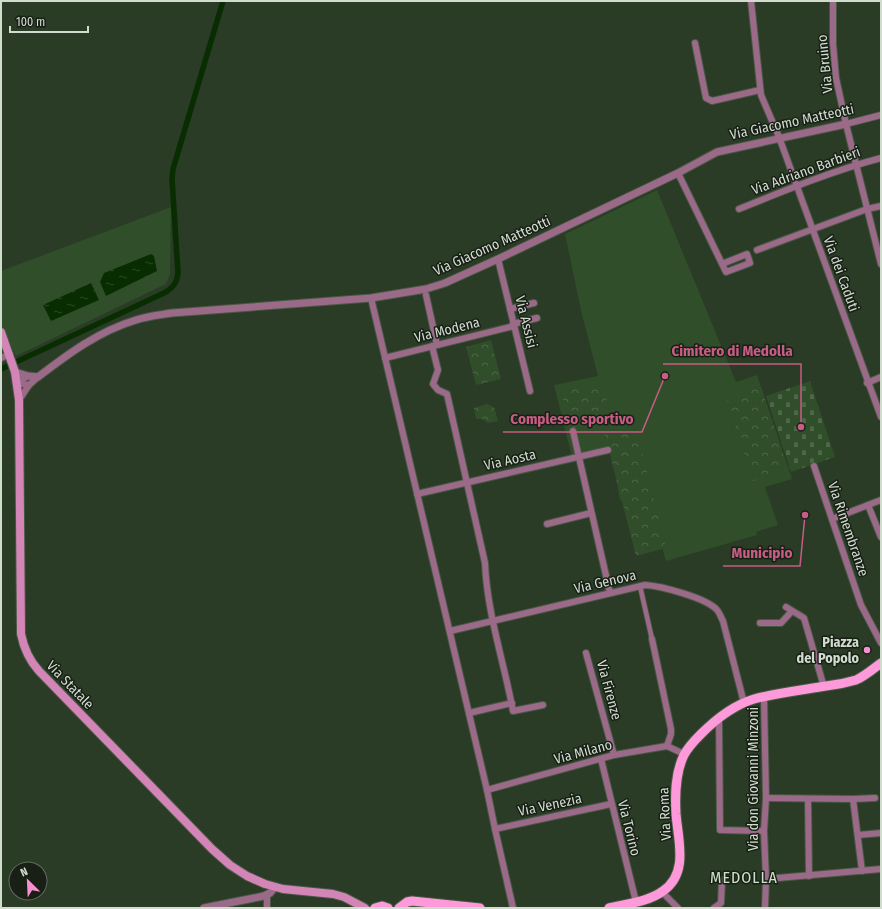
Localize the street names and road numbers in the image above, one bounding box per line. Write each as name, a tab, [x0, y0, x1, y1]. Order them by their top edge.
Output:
street label: Via Bruino	[813, 34, 837, 94]
street label: Via Giacomo Matteotti	[728, 101, 856, 143]
street label: Via Adriano Barbieri	[749, 143, 863, 199]
street label: Via Giacomo Matteotti	[431, 213, 553, 279]
street label: Via dei Caduti	[820, 234, 862, 314]
street label: Via Assisi	[511, 294, 541, 350]
street label: Via Modena	[413, 314, 482, 346]
street label: Via Aosta	[482, 446, 538, 474]
street label: Via Rimembranze	[824, 479, 872, 579]
street label: Via Genova	[572, 567, 638, 597]
street label: Via Statale	[43, 657, 97, 713]
street label: Via Firenze	[593, 658, 625, 722]
street label: Via don Giovanni Minzoni	[745, 707, 762, 851]
street label: Via Milano	[552, 736, 614, 768]
street label: Via Roma	[655, 787, 675, 841]
street label: Via Venezia	[517, 790, 583, 820]
street label: Via Torino	[614, 798, 644, 858]

